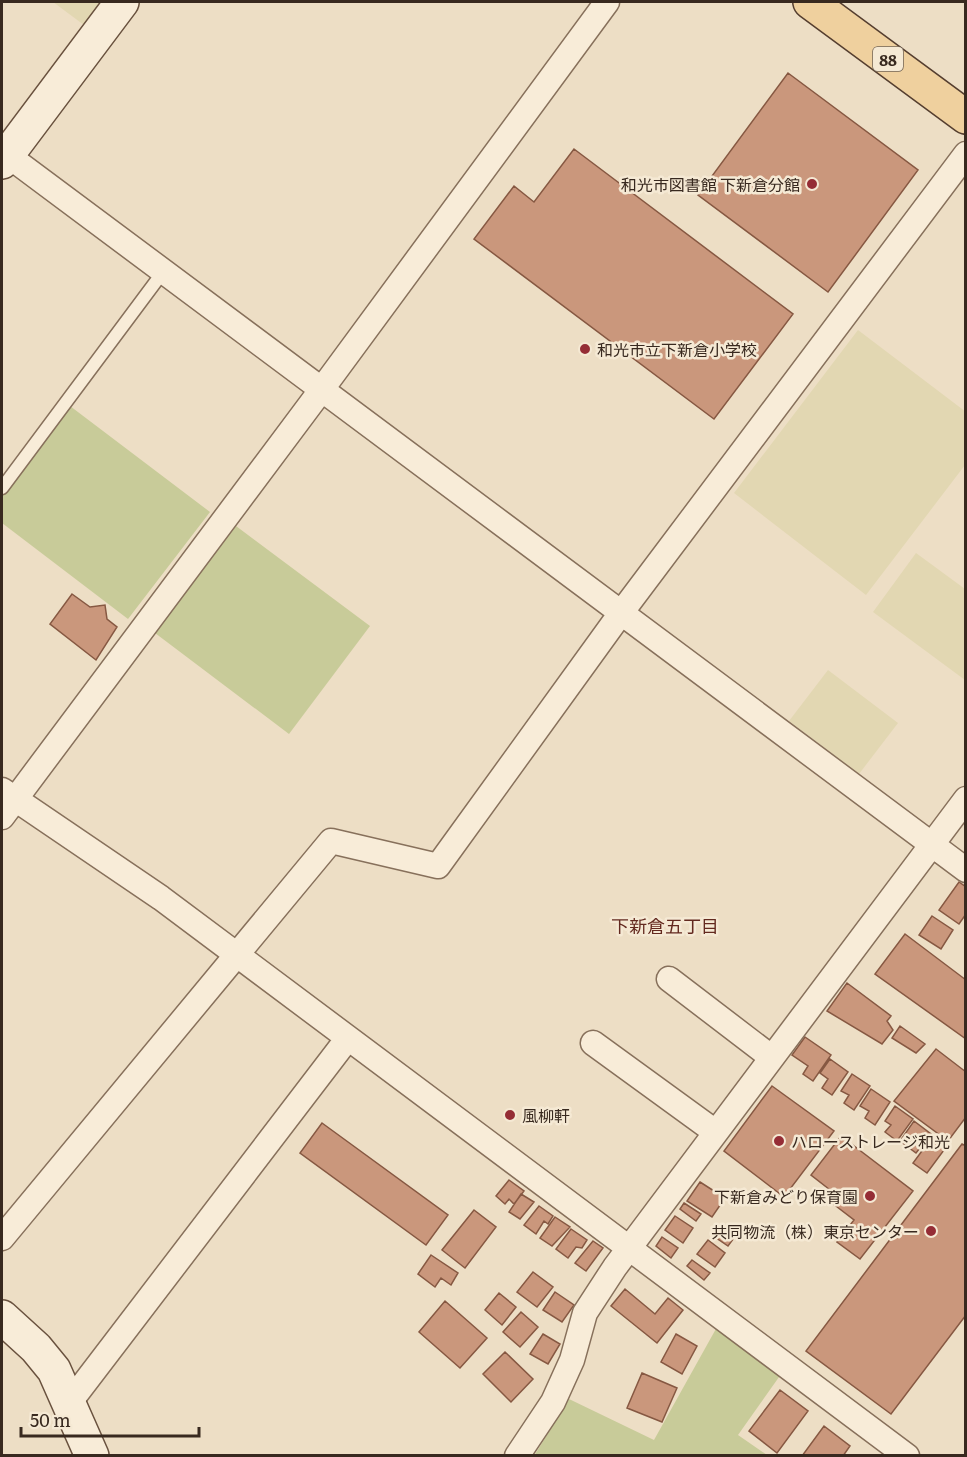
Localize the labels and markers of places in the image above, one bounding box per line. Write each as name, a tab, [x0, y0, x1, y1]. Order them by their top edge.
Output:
place label: 和光市図書館 下新倉分館	[621, 172, 800, 196]
marker: 和光市図書館 下新倉分館	[805, 177, 819, 191]
place label: 和光市立下新倉小学校	[597, 337, 757, 361]
marker: 和光市立下新倉小学校	[578, 342, 592, 356]
place label: 風柳軒	[522, 1103, 570, 1127]
marker: 風柳軒	[503, 1108, 517, 1122]
place label: ハローストレージ和光	[791, 1129, 950, 1153]
marker: ハローストレージ和光	[772, 1134, 786, 1148]
place label: 下新倉みどり保育園	[714, 1184, 858, 1208]
marker: 下新倉みどり保育園	[863, 1189, 877, 1203]
place label: 共同物流（株）東京センター	[711, 1219, 919, 1243]
marker: 共同物流（株）東京センター	[924, 1224, 938, 1238]

